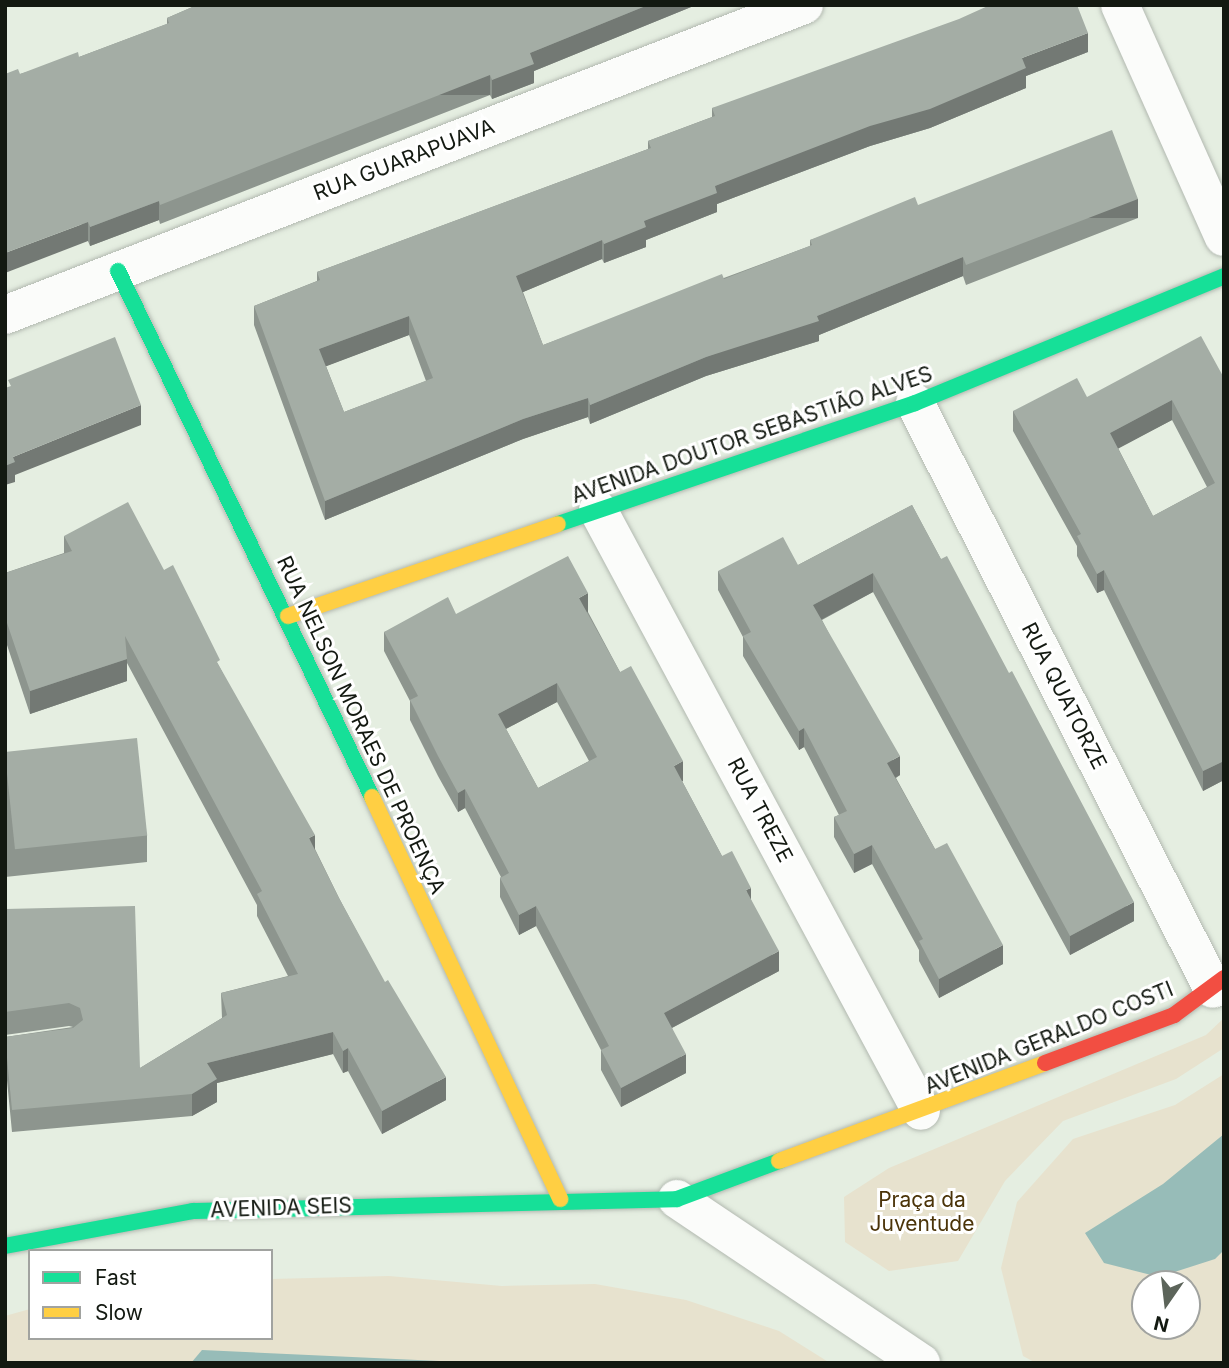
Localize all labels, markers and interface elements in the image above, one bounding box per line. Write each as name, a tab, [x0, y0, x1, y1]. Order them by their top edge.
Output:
street label: RUA GUARAPUAVA	[310, 114, 498, 206]
street label: AVENIDA DOUTOR SEBASTIÃO ALVES	[568, 361, 936, 509]
street label: RUA NELSON MORAES DE PROENÇA	[271, 552, 451, 898]
street label: RUA QUATORZE	[1016, 618, 1112, 774]
street label: RUA TREZE	[722, 753, 798, 867]
street label: AVENIDA GERALDO COSTI	[921, 977, 1177, 1099]
park label: Praça da Juventude	[870, 1187, 974, 1237]
street label: AVENIDA SEIS	[210, 1193, 352, 1223]
legend	[28, 1249, 273, 1340]
text: Fast	[95, 1265, 137, 1290]
north arrow	[1131, 1270, 1201, 1340]
text: Slow	[95, 1300, 143, 1325]
text: N	[1151, 1311, 1171, 1337]

